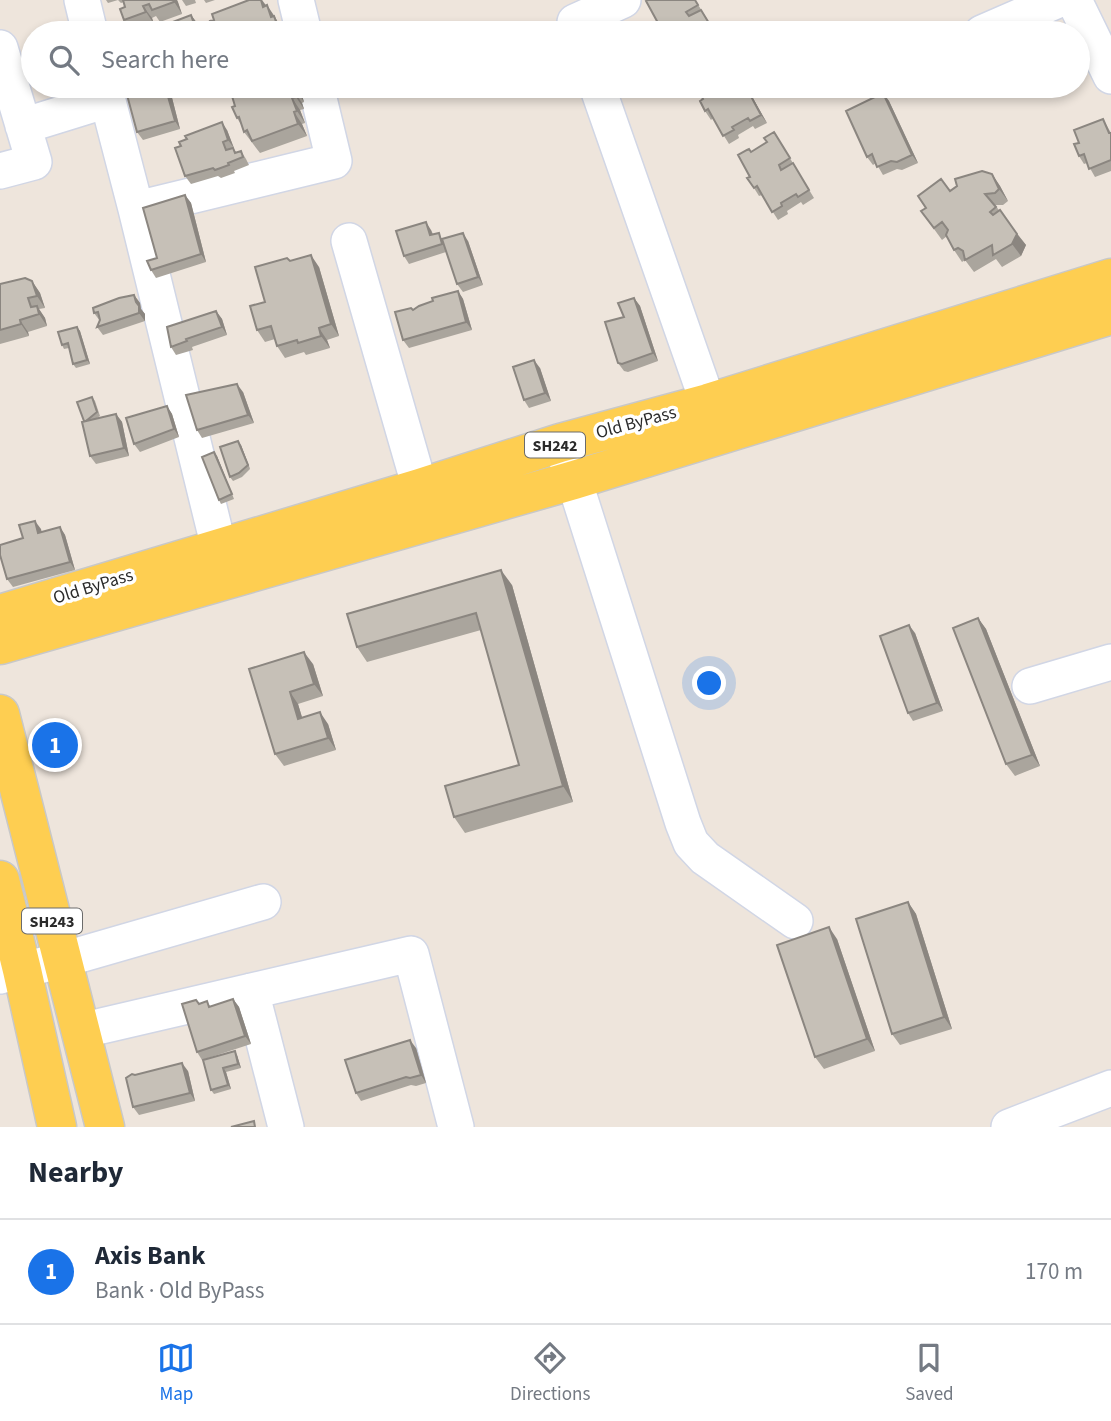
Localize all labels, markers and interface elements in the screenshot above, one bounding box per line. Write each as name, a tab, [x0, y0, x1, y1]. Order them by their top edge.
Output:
search box	[21, 21, 1090, 98]
icon: search	[45, 41, 83, 79]
text: Search here	[101, 41, 229, 78]
street label: Old ByPass	[593, 400, 679, 445]
road number: SH242	[525, 432, 585, 458]
street label: Old ByPass	[50, 562, 136, 610]
your location	[692, 666, 726, 700]
pin: 1	[32, 719, 78, 771]
road number: SH243	[22, 909, 82, 934]
text: Nearby	[28, 1151, 123, 1194]
text: Axis Bank	[95, 1237, 206, 1274]
text: 1	[45, 1255, 57, 1288]
text: 170 m	[1025, 1255, 1083, 1288]
text: Bank · Old ByPass	[95, 1274, 264, 1307]
tab: Map	[157, 1339, 195, 1408]
tab: Directions	[510, 1339, 590, 1408]
tab: Saved	[905, 1339, 954, 1408]

